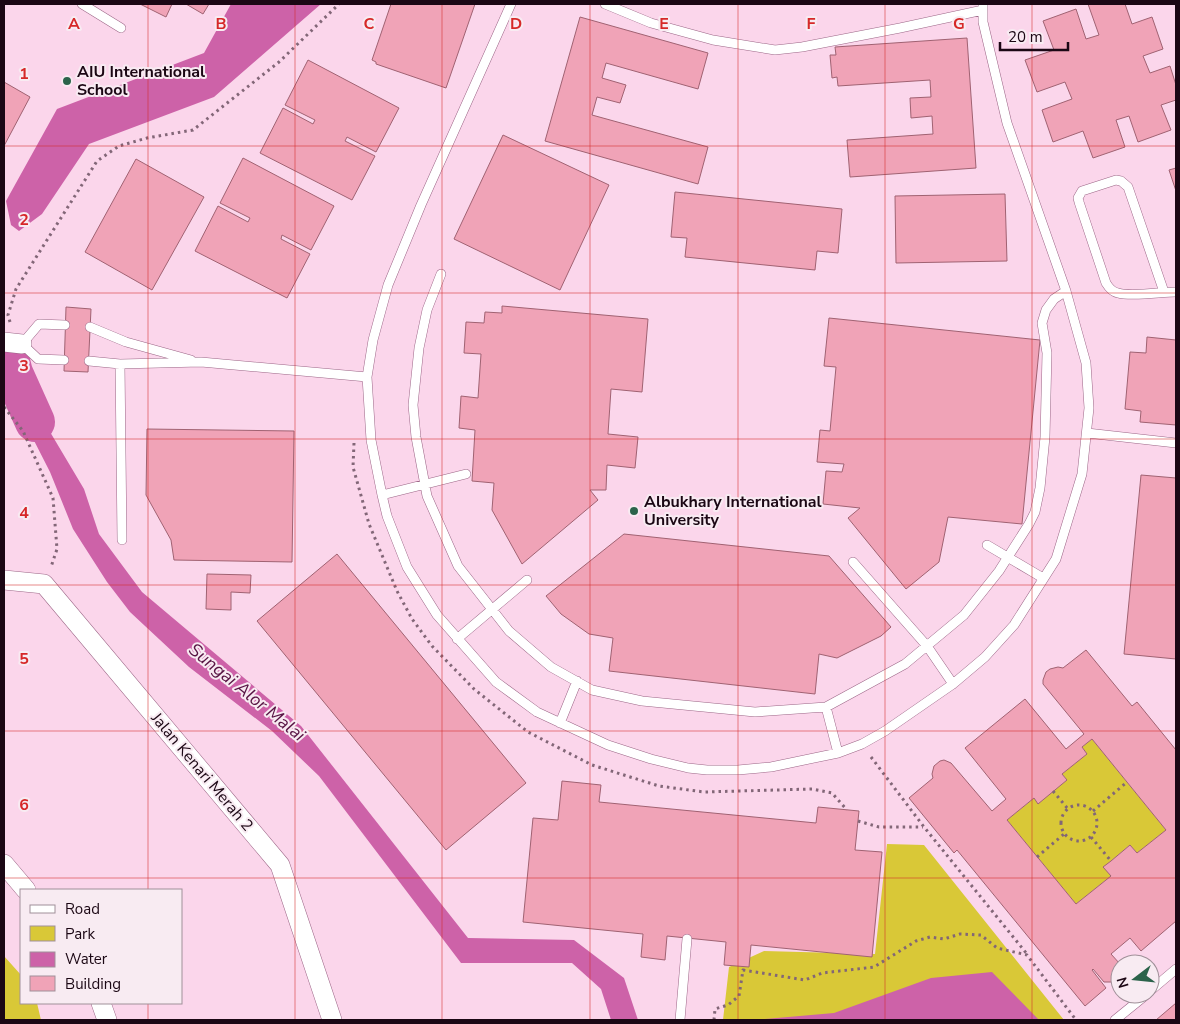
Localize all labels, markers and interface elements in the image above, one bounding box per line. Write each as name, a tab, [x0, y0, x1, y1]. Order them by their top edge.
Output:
text: A	[68, 13, 80, 35]
text: B	[215, 13, 227, 35]
text: C	[364, 13, 375, 35]
text: D	[510, 13, 522, 35]
text: E	[659, 13, 669, 35]
text: F	[807, 13, 816, 35]
text: G	[953, 13, 965, 35]
scale bar	[1000, 20, 1068, 52]
text: 20 m	[1008, 27, 1043, 47]
place label: AIU International School	[77, 61, 205, 101]
text: 1	[19, 63, 29, 85]
marker: AIU International School	[61, 75, 73, 87]
text: 2	[19, 209, 29, 231]
text: 3	[19, 355, 29, 377]
place label: Albukhary International University	[644, 491, 822, 531]
text: 4	[19, 502, 29, 524]
marker: Albukhary International University	[628, 505, 640, 517]
water label: Sungai Alor Malai	[184, 637, 311, 747]
text: 5	[19, 648, 29, 670]
street label: Jalan Kenari Merah 2	[145, 707, 258, 836]
text: 6	[19, 794, 29, 816]
legend	[20, 889, 182, 1004]
text: Road	[65, 899, 100, 919]
text: Park	[65, 924, 95, 944]
text: Water	[65, 949, 108, 969]
north arrow	[1110, 954, 1160, 1004]
text: Building	[65, 974, 121, 994]
text: N	[1112, 975, 1134, 990]

